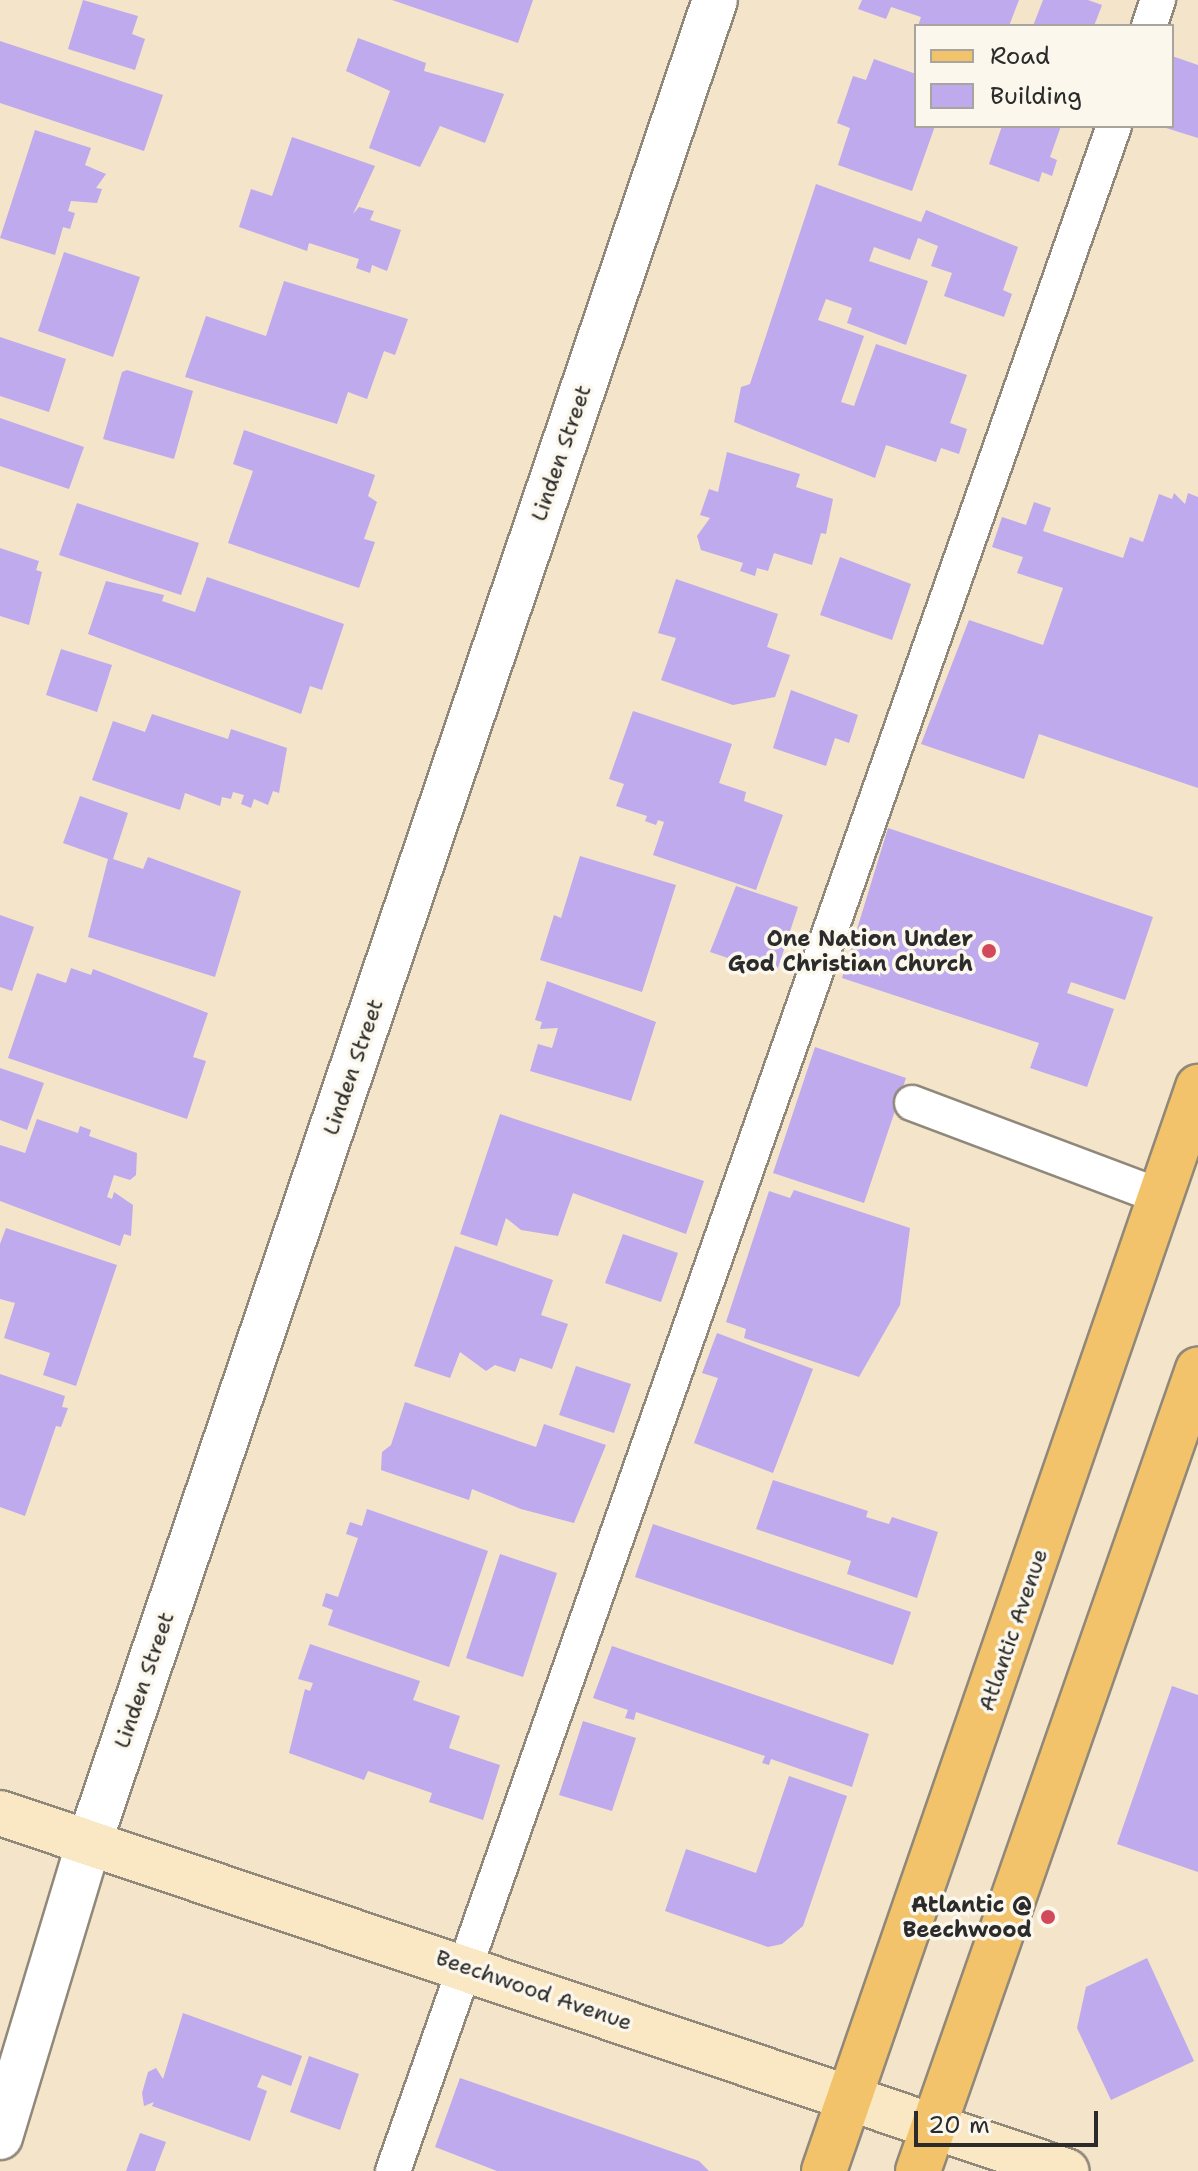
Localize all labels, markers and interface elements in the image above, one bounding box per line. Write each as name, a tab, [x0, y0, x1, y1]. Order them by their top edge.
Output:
legend	[914, 24, 1174, 128]
text: Road	[990, 40, 1050, 72]
text: Building	[990, 80, 1082, 112]
street label: Linden Street	[525, 381, 597, 525]
place label: One Nation Under God Christian Church	[728, 925, 973, 976]
marker: One Nation Under God Christian Church	[980, 942, 998, 960]
street label: Linden Street	[317, 995, 389, 1139]
street label: Atlantic Avenue	[973, 1545, 1053, 1715]
street label: Linden Street	[108, 1608, 180, 1752]
place label: Atlantic @ Beechwood	[903, 1891, 1032, 1942]
marker: Atlantic @ Beechwood	[1039, 1908, 1057, 1926]
street label: Beechwood Avenue	[432, 1944, 636, 2036]
scale bar	[918, 2095, 1102, 2145]
text: 20 m	[928, 2109, 990, 2141]

